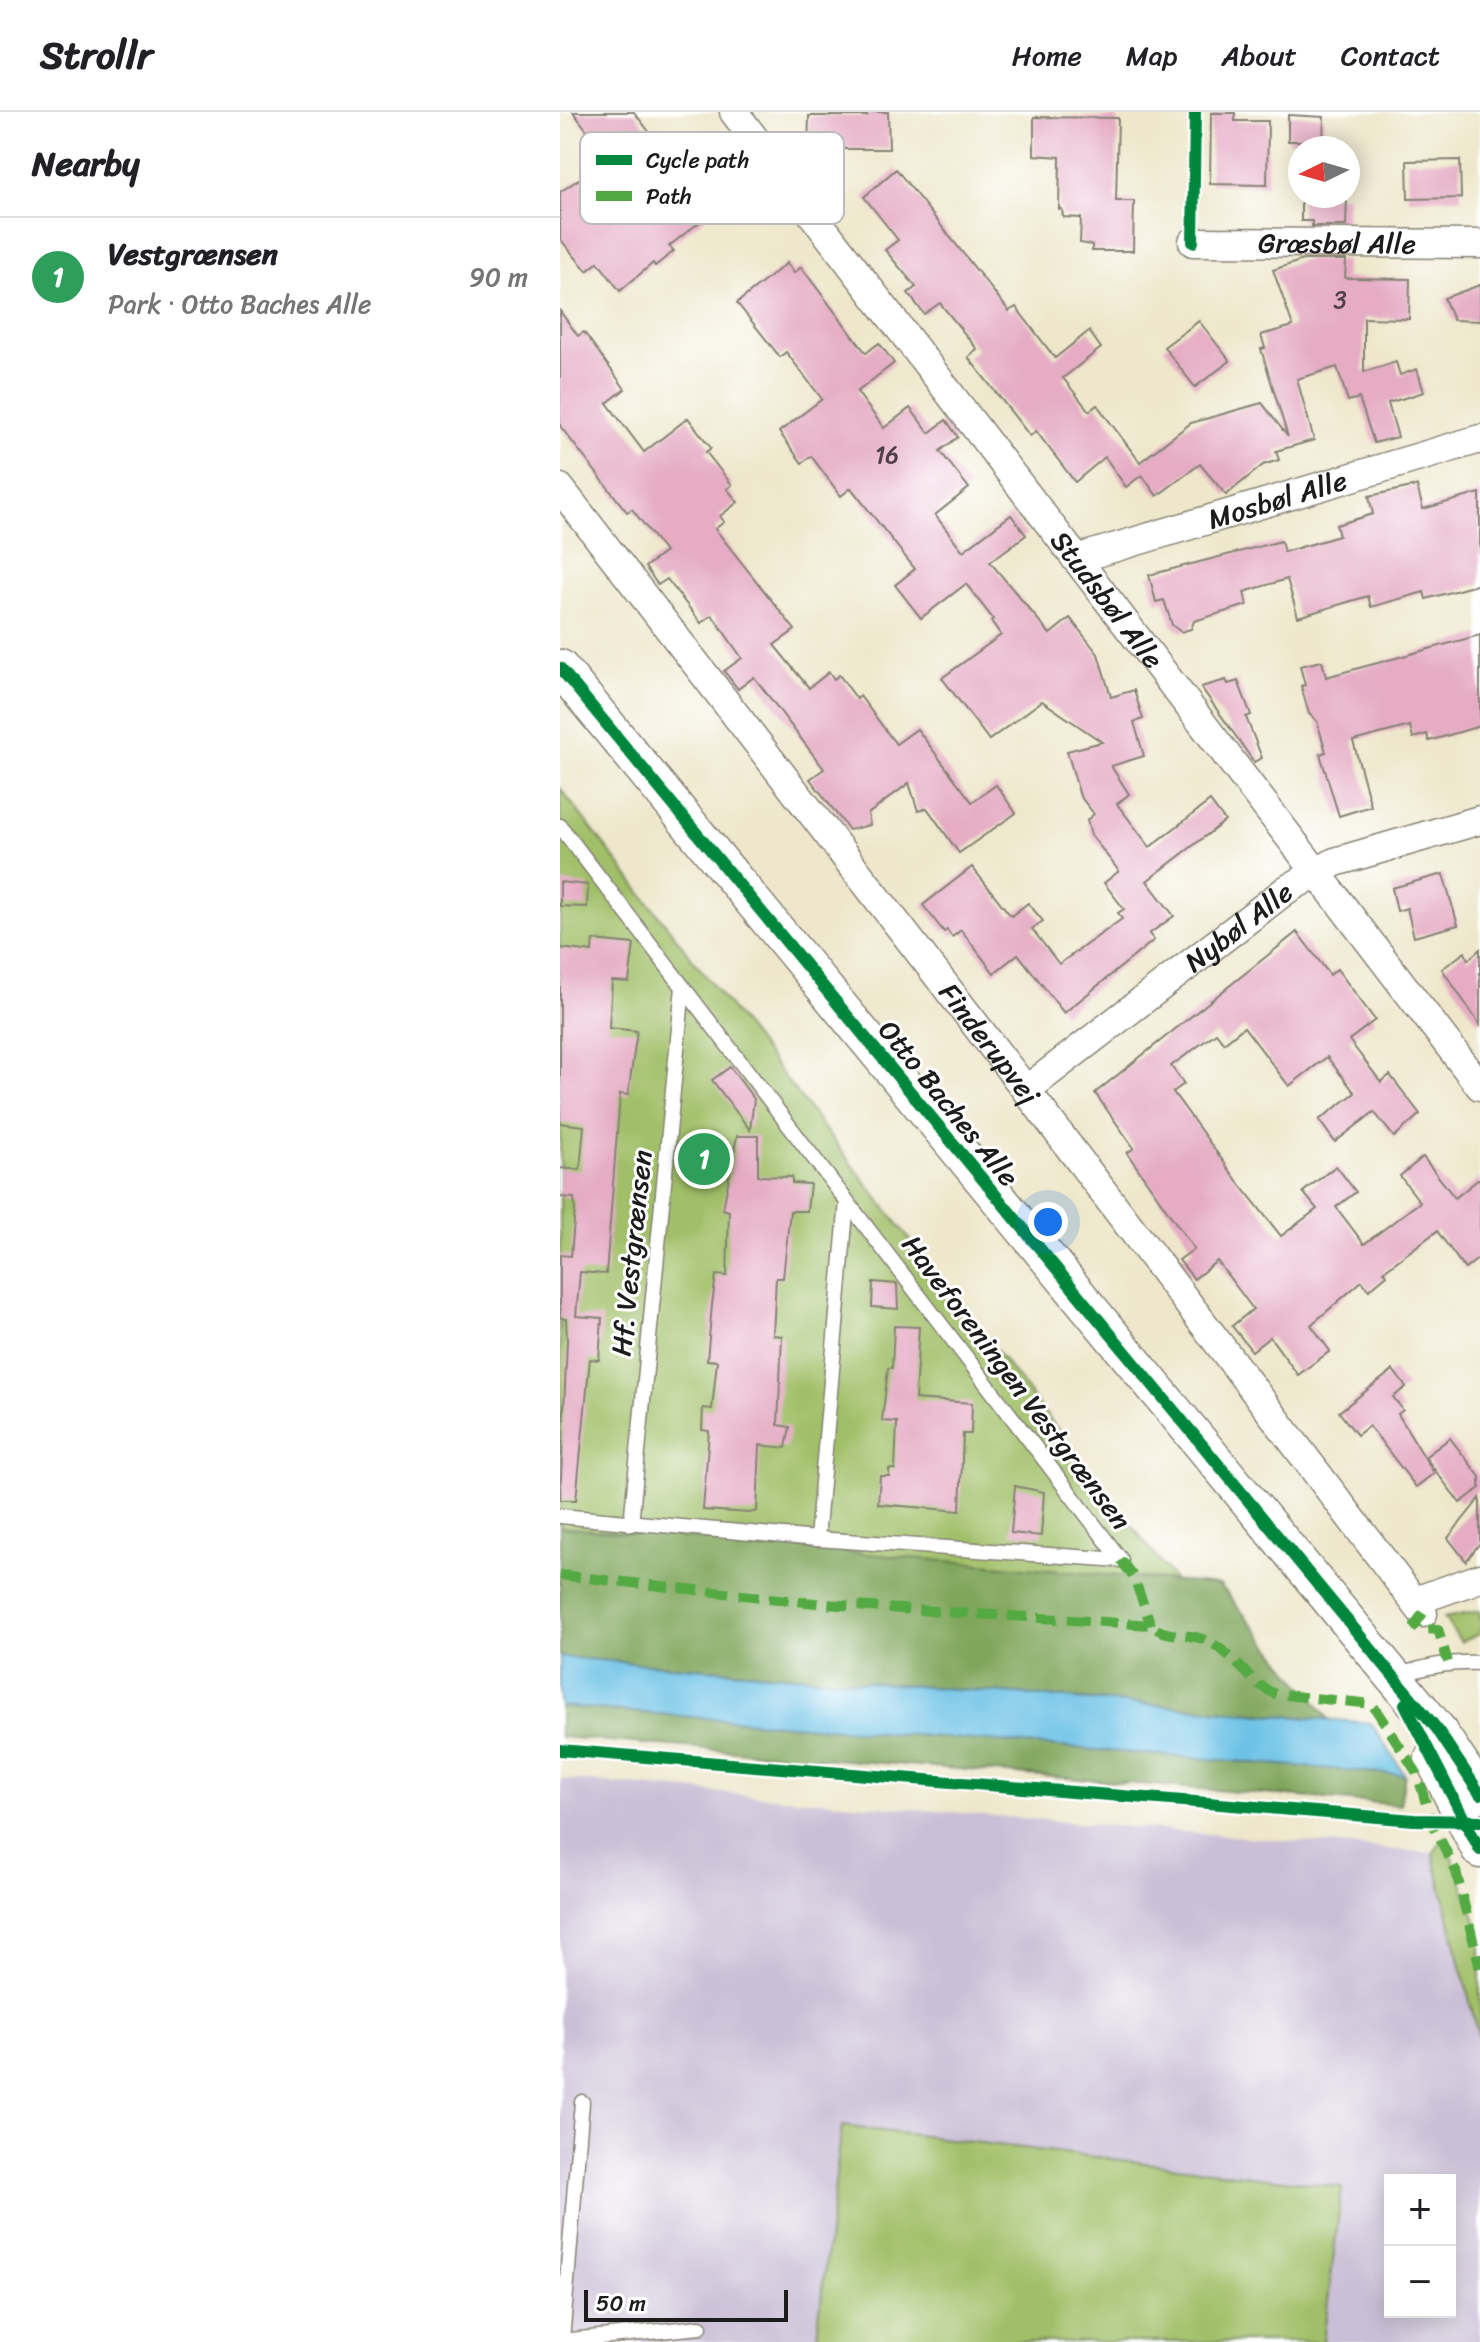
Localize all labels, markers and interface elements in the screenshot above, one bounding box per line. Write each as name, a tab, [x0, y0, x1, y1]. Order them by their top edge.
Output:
text: Strollr	[40, 22, 153, 89]
text: Home	[1012, 31, 1082, 80]
text: Map	[1126, 31, 1177, 80]
text: About	[1221, 31, 1297, 80]
text: Contact	[1341, 31, 1440, 80]
legend	[580, 132, 844, 224]
text: Nearby	[32, 134, 140, 194]
north arrow	[1288, 136, 1360, 208]
text: Cycle path	[646, 141, 749, 180]
text: Path	[646, 177, 692, 216]
street label: Græsbøl Alle	[1258, 218, 1416, 269]
text: Vestgrænsen	[108, 227, 278, 281]
text: 1	[52, 254, 64, 300]
text: 90 m	[469, 254, 528, 300]
house number: 3	[1333, 279, 1347, 321]
text: Park · Otto Baches Alle	[108, 281, 371, 327]
house number: 16	[875, 434, 899, 476]
street label: Mosbøl Alle	[1202, 456, 1353, 544]
street label: Studsbøl Alle	[1037, 519, 1176, 680]
street label: Nybøl Alle	[1173, 869, 1304, 985]
street label: Finderupvej	[926, 971, 1053, 1116]
street label: Otto Baches Alle	[865, 1009, 1032, 1198]
pin: 1	[678, 1129, 730, 1189]
street label: Hf. Vestgrænsen	[596, 1148, 667, 1359]
your location	[1028, 1202, 1068, 1242]
street label: Haveforeningen Vestgrænsen	[889, 1224, 1145, 1541]
map controls	[1384, 2174, 1456, 2318]
button: +	[1384, 2174, 1456, 2246]
button: −	[1384, 2246, 1456, 2318]
text: 50 m	[596, 2284, 646, 2323]
scale bar	[584, 2286, 788, 2322]

